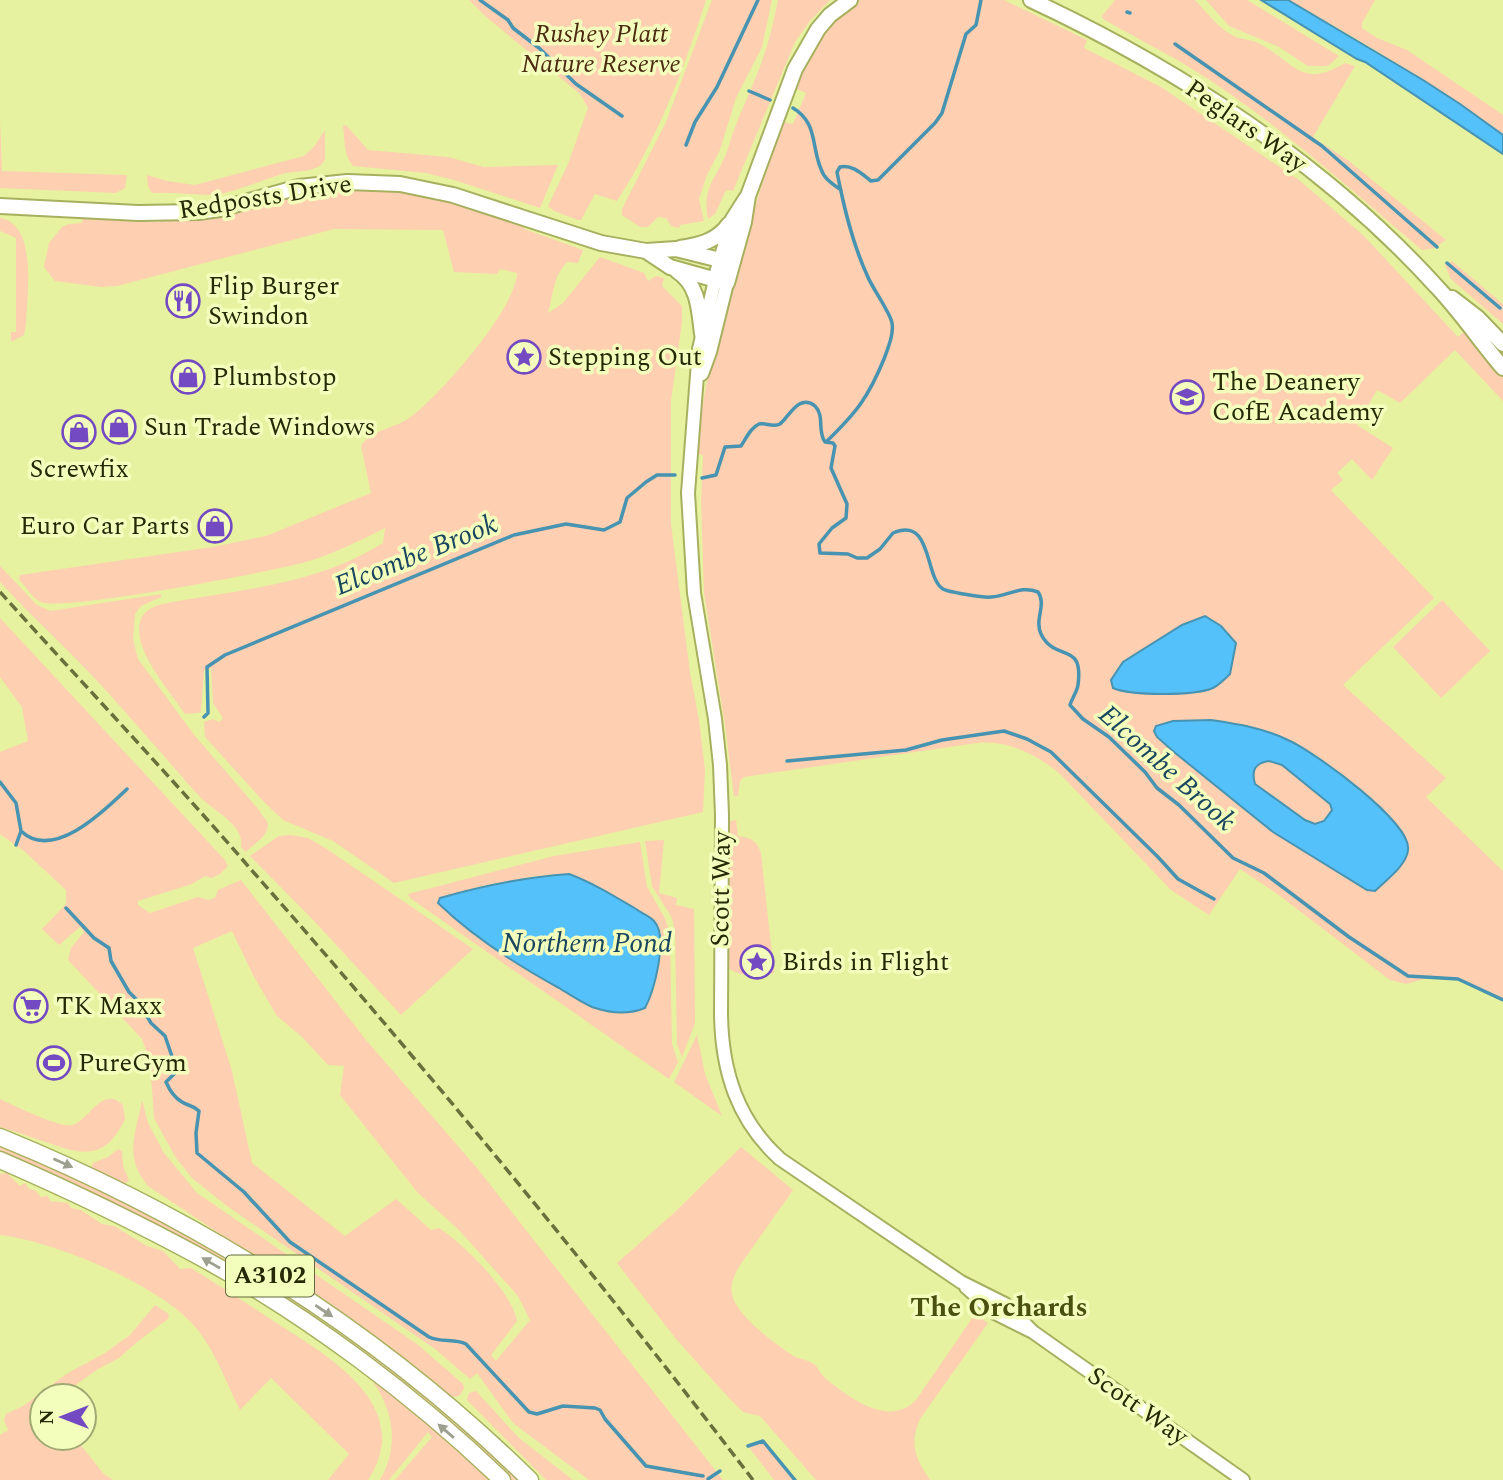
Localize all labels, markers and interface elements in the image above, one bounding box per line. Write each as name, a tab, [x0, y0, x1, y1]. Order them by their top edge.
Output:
park label: Rushey Platt Nature Reserve	[521, 14, 681, 84]
street label: Peglars Way	[1177, 69, 1316, 184]
street label: Redposts Drive	[176, 164, 354, 230]
place label: Flip Burger Swindon	[208, 266, 339, 336]
restaurant icon: Flip Burger Swindon	[164, 282, 202, 320]
place label: Stepping Out	[548, 337, 702, 377]
place icon: Stepping Out	[505, 338, 543, 376]
place label: Plumbstop	[212, 357, 336, 397]
shop icon: Plumbstop	[169, 358, 207, 396]
place label: The Deanery CofE Academy	[1212, 362, 1385, 432]
school or university icon: The Deanery CofE Academy	[1168, 378, 1206, 416]
place label: Sun Trade Windows	[144, 407, 376, 447]
shop icon: Sun Trade Windows	[100, 408, 138, 446]
shop icon: Screwfix	[60, 413, 98, 451]
place label: Screwfix	[29, 449, 129, 489]
water label: Elcombe Brook	[328, 503, 504, 607]
place label: Euro Car Parts	[20, 506, 190, 546]
shop icon: Euro Car Parts	[196, 507, 234, 545]
water label: Elcombe Brook	[1088, 694, 1246, 842]
street label: Scott Way	[700, 829, 742, 947]
water label: Northern Pond	[502, 922, 672, 965]
place label: Birds in Flight	[782, 942, 949, 982]
place icon: Birds in Flight	[738, 943, 776, 981]
place label: TK Maxx	[56, 986, 162, 1026]
supermarket icon: TK Maxx	[12, 987, 50, 1025]
place label: PureGym	[78, 1043, 187, 1083]
sports icon: PureGym	[35, 1044, 73, 1082]
one-way arrow	[53, 1157, 73, 1169]
road number: A3102	[226, 1256, 314, 1296]
one-way arrow	[202, 1257, 221, 1269]
district label: The Orchards	[910, 1286, 1088, 1329]
one-way arrow	[315, 1305, 334, 1318]
street label: Scott Way	[1079, 1356, 1198, 1456]
north arrow	[28, 1382, 98, 1452]
text: N	[33, 1409, 62, 1425]
one-way arrow	[437, 1423, 455, 1439]

